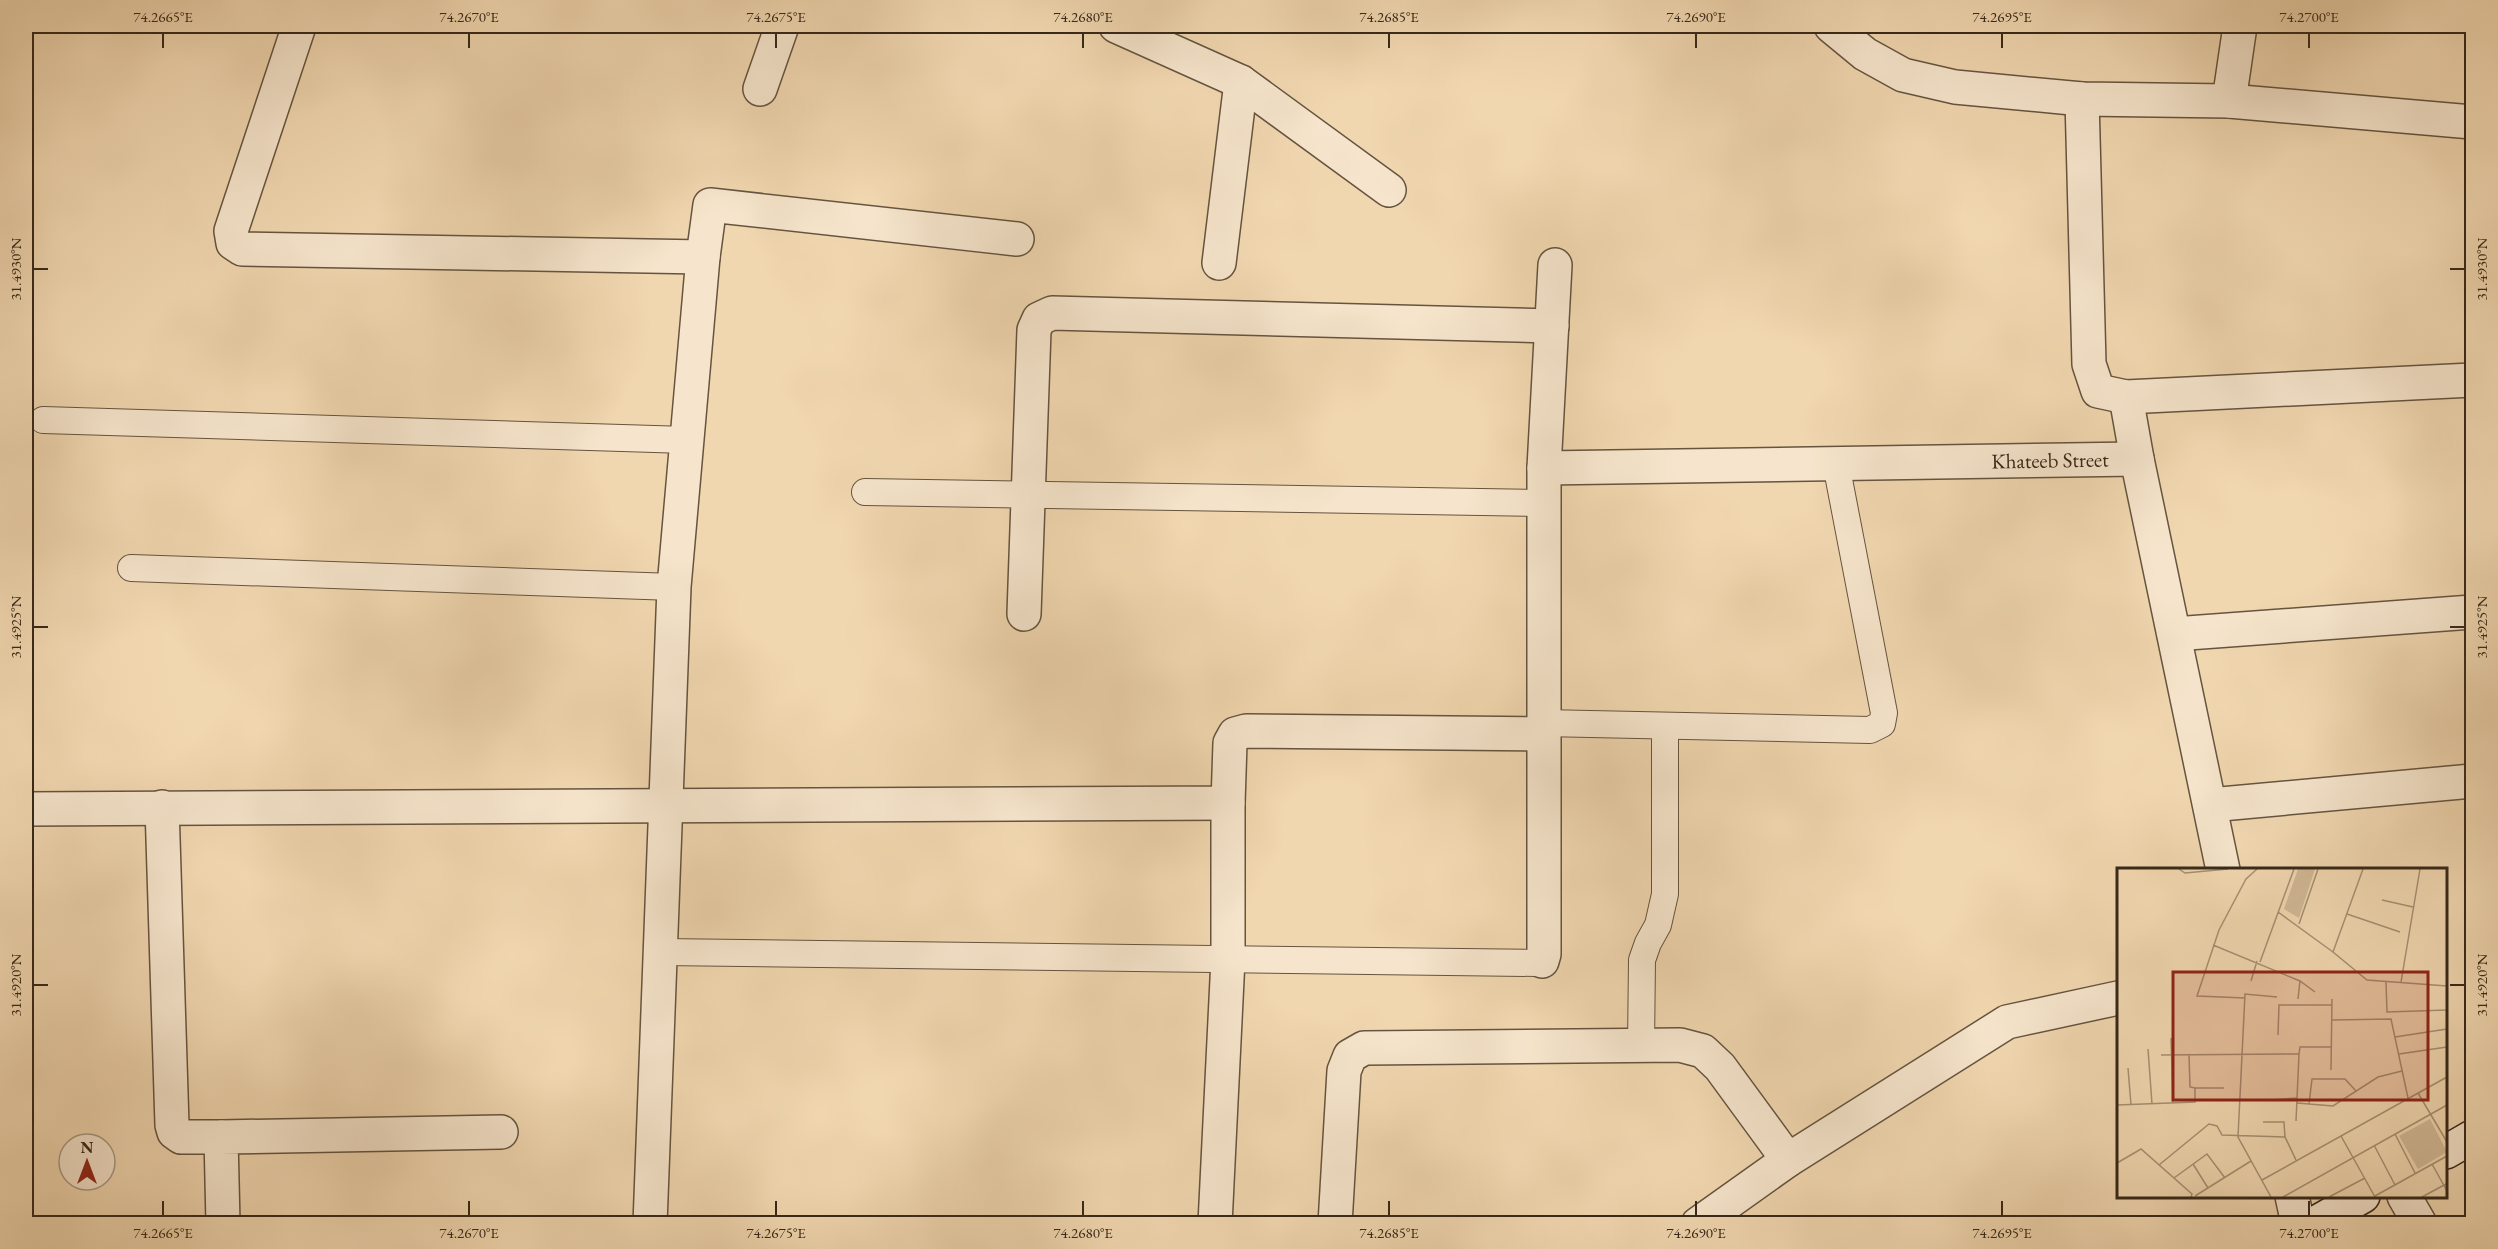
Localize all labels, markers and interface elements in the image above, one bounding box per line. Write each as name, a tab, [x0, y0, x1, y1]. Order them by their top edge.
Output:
text: 74.2665°E	[133, 7, 193, 26]
text: 74.2670°E	[439, 7, 499, 26]
text: 74.2675°E	[746, 7, 806, 26]
text: 74.2680°E	[1053, 7, 1113, 26]
text: 74.2685°E	[1359, 7, 1419, 26]
text: 74.2690°E	[1666, 7, 1726, 26]
text: 74.2695°E	[1972, 7, 2032, 26]
text: 74.2700°E	[2279, 7, 2339, 26]
text: 31.4930°N	[6, 237, 25, 300]
text: 31.4930°N	[2472, 237, 2491, 300]
street label: Khateeb Street	[1991, 445, 2109, 475]
text: 31.4925°N	[6, 595, 25, 658]
text: 31.4925°N	[2472, 595, 2491, 658]
inset map	[2117, 868, 2447, 1198]
text: 31.4920°N	[6, 953, 25, 1016]
text: 31.4920°N	[2472, 953, 2491, 1016]
north arrow	[57, 1132, 117, 1192]
text: N	[81, 1137, 94, 1158]
text: 74.2665°E	[133, 1223, 193, 1242]
text: 74.2670°E	[439, 1223, 499, 1242]
text: 74.2675°E	[746, 1223, 806, 1242]
text: 74.2680°E	[1053, 1223, 1113, 1242]
text: 74.2685°E	[1359, 1223, 1419, 1242]
text: 74.2690°E	[1666, 1223, 1726, 1242]
text: 74.2695°E	[1972, 1223, 2032, 1242]
text: 74.2700°E	[2279, 1223, 2339, 1242]

